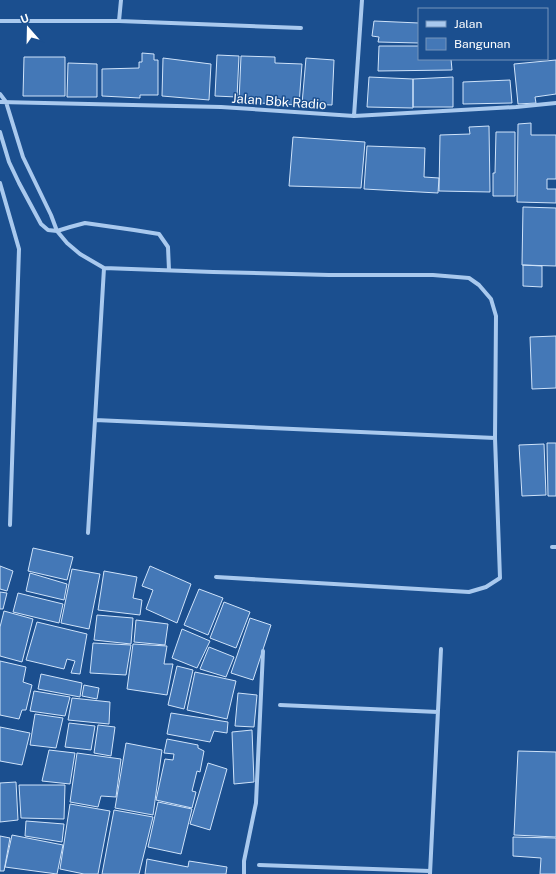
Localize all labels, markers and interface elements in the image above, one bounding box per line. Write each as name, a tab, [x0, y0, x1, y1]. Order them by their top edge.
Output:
north arrow	[8, 8, 48, 48]
legend	[418, 8, 548, 60]
text: U	[19, 12, 30, 26]
text: Jalan	[454, 17, 483, 31]
text: Bangunan	[454, 37, 510, 51]
street label: Jalan Bbk Radio	[231, 91, 327, 112]

